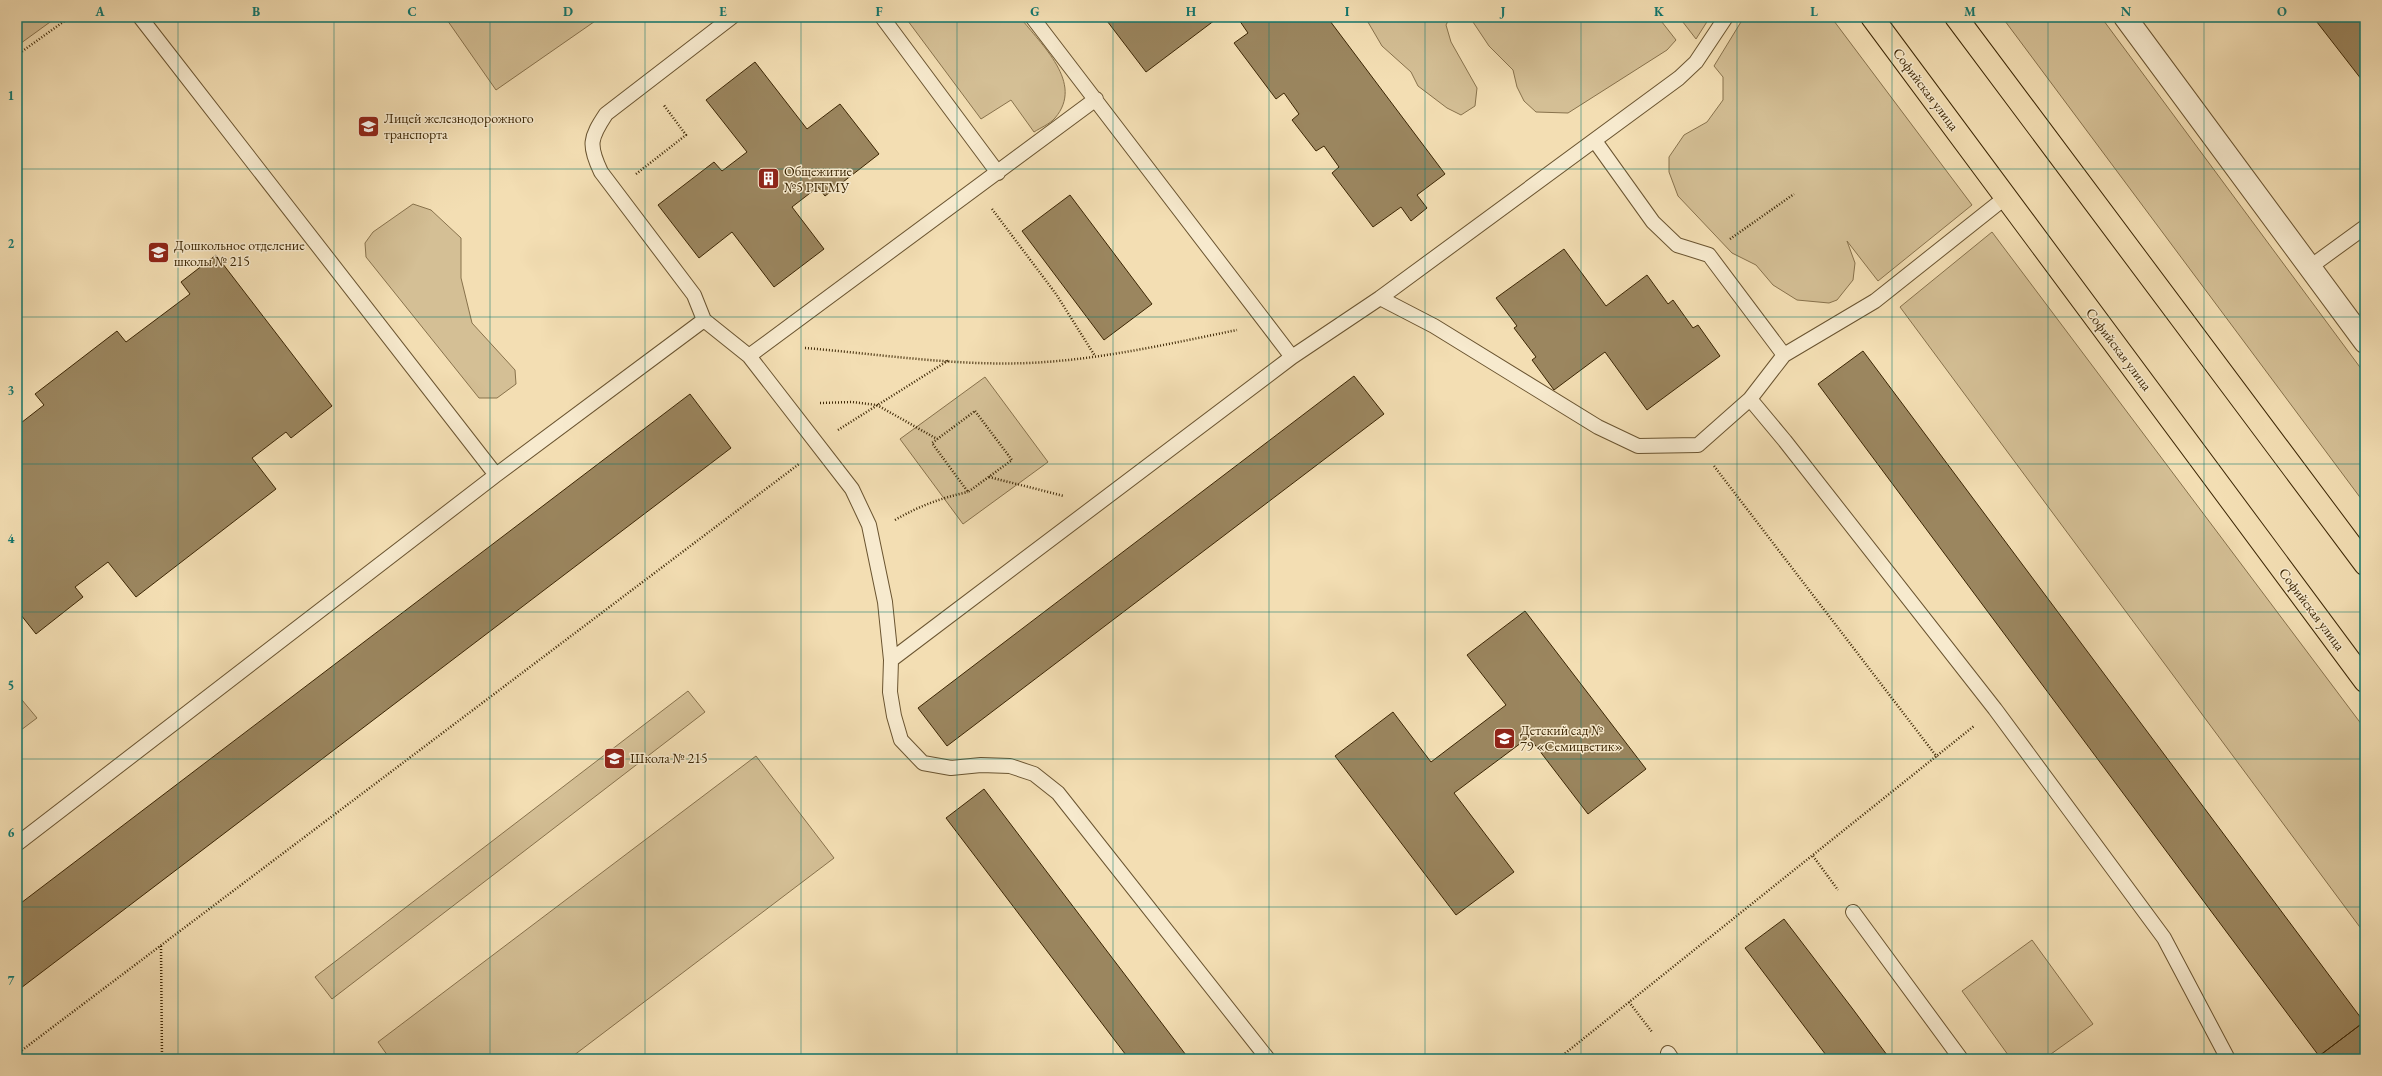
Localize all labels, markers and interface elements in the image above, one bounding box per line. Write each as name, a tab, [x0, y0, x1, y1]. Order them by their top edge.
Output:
text: A	[94, 3, 105, 20]
text: B	[252, 3, 260, 20]
text: C	[407, 3, 417, 20]
text: D	[563, 3, 573, 20]
text: E	[719, 3, 727, 20]
text: F	[875, 3, 883, 20]
text: G	[1030, 3, 1040, 20]
text: H	[1186, 3, 1197, 20]
text: I	[1345, 3, 1350, 20]
text: J	[1499, 3, 1506, 20]
text: K	[1654, 3, 1665, 20]
text: L	[1810, 3, 1818, 20]
text: M	[1964, 3, 1976, 20]
text: N	[2121, 3, 2132, 20]
text: O	[2277, 3, 2287, 20]
street label: Софийская улица	[1889, 44, 1963, 134]
text: 1	[8, 87, 15, 104]
place label: Лицей железнодорожного транспорта	[384, 109, 534, 143]
school or university icon: Лицей железнодорожного транспорта	[356, 113, 382, 139]
place label: Общежитие №5 РГГМУ	[784, 162, 853, 196]
building icon: Общежитие №5 РГГМУ	[756, 166, 782, 192]
text: 2	[8, 235, 15, 252]
place label: Дошкольное отделение школы № 215	[174, 236, 305, 270]
school or university icon: Дошкольное отделение школы № 215	[145, 240, 171, 266]
street label: Софийская улица	[2082, 304, 2156, 394]
text: 3	[8, 382, 15, 399]
text: 4	[8, 530, 15, 547]
street label: Софийская улица	[2275, 564, 2349, 654]
text: 5	[8, 677, 14, 694]
place label: Детский сад № 79 «Семицветик»	[1520, 721, 1623, 755]
school or university icon: Детский сад № 79 «Семицветик»	[1491, 725, 1517, 751]
school or university icon: Школа № 215	[602, 745, 628, 771]
place label: Школа № 215	[630, 749, 708, 767]
text: 6	[8, 824, 15, 841]
text: 7	[8, 972, 15, 989]

